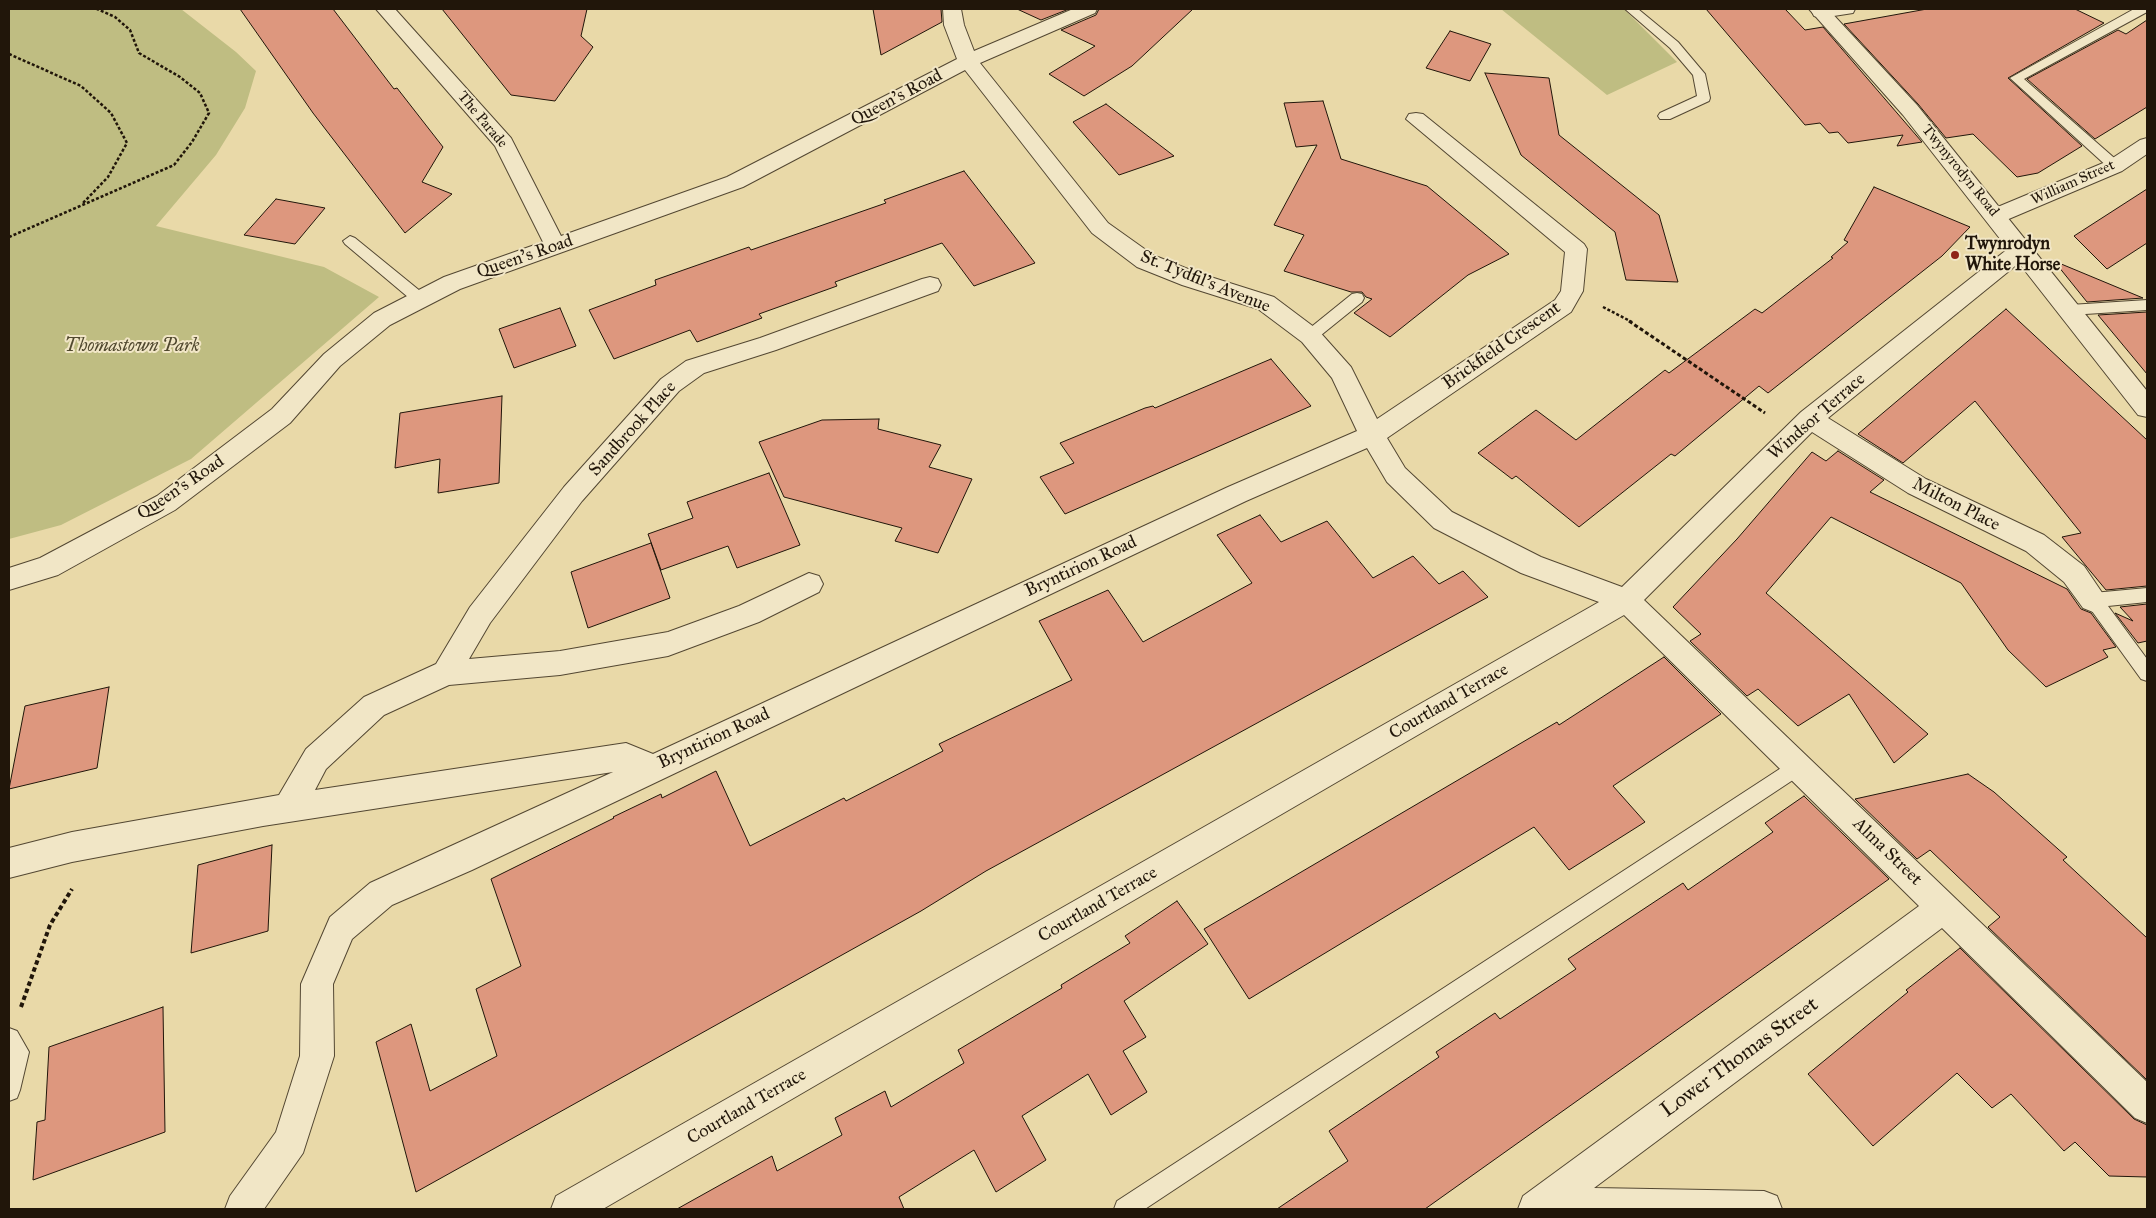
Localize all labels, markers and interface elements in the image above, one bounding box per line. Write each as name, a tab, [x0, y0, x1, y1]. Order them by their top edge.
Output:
street label: Queen's Road	[848, 65, 946, 131]
street label: The Parade	[453, 88, 511, 152]
street label: Twynyrodyn Road	[1918, 122, 2002, 220]
street label: William Street	[2028, 156, 2118, 210]
street label: Queen's Road	[474, 230, 576, 284]
place label: Twynrodyn White Horse	[1965, 234, 2060, 276]
street label: St. Tydfil's Avenue	[1137, 246, 1273, 318]
marker: Twynrodyn White Horse	[1949, 249, 1961, 261]
street label: Brickfield Crescent	[1439, 297, 1565, 395]
park label: Thomastown Park	[64, 336, 200, 358]
street label: Windsor Terrace	[1764, 369, 1870, 465]
street label: Sandbrook Place	[585, 377, 681, 481]
street label: Queen's Road	[133, 451, 229, 525]
street label: Milton Place	[1909, 474, 2003, 536]
street label: Bryntirion Road	[1022, 532, 1140, 602]
street label: Courtland Terrace	[1386, 659, 1512, 745]
street label: Bryntirion Road	[655, 704, 773, 774]
street label: Alma Street	[1848, 814, 1926, 890]
street label: Courtland Terrace	[1035, 862, 1161, 948]
street label: Lower Thomas Street	[1656, 992, 1824, 1124]
street label: Courtland Terrace	[684, 1064, 810, 1150]

